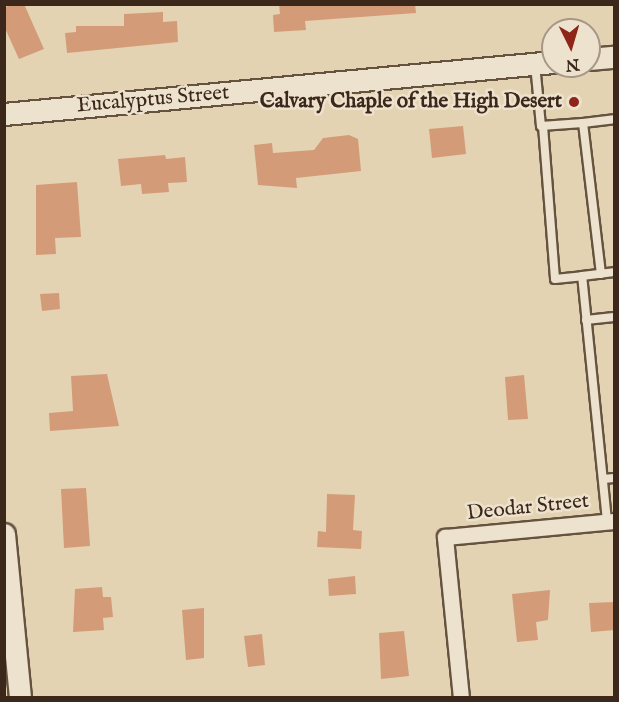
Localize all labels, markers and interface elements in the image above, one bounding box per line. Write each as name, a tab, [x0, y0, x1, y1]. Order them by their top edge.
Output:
north arrow	[541, 18, 601, 78]
text: N	[565, 53, 580, 75]
street label: Eucalyptus Street	[76, 81, 230, 119]
place label: Calvary Chaple of the High Desert	[260, 89, 562, 115]
marker: Calvary Chaple of the High Desert	[567, 95, 581, 109]
street label: Deodar Street	[466, 489, 590, 527]

